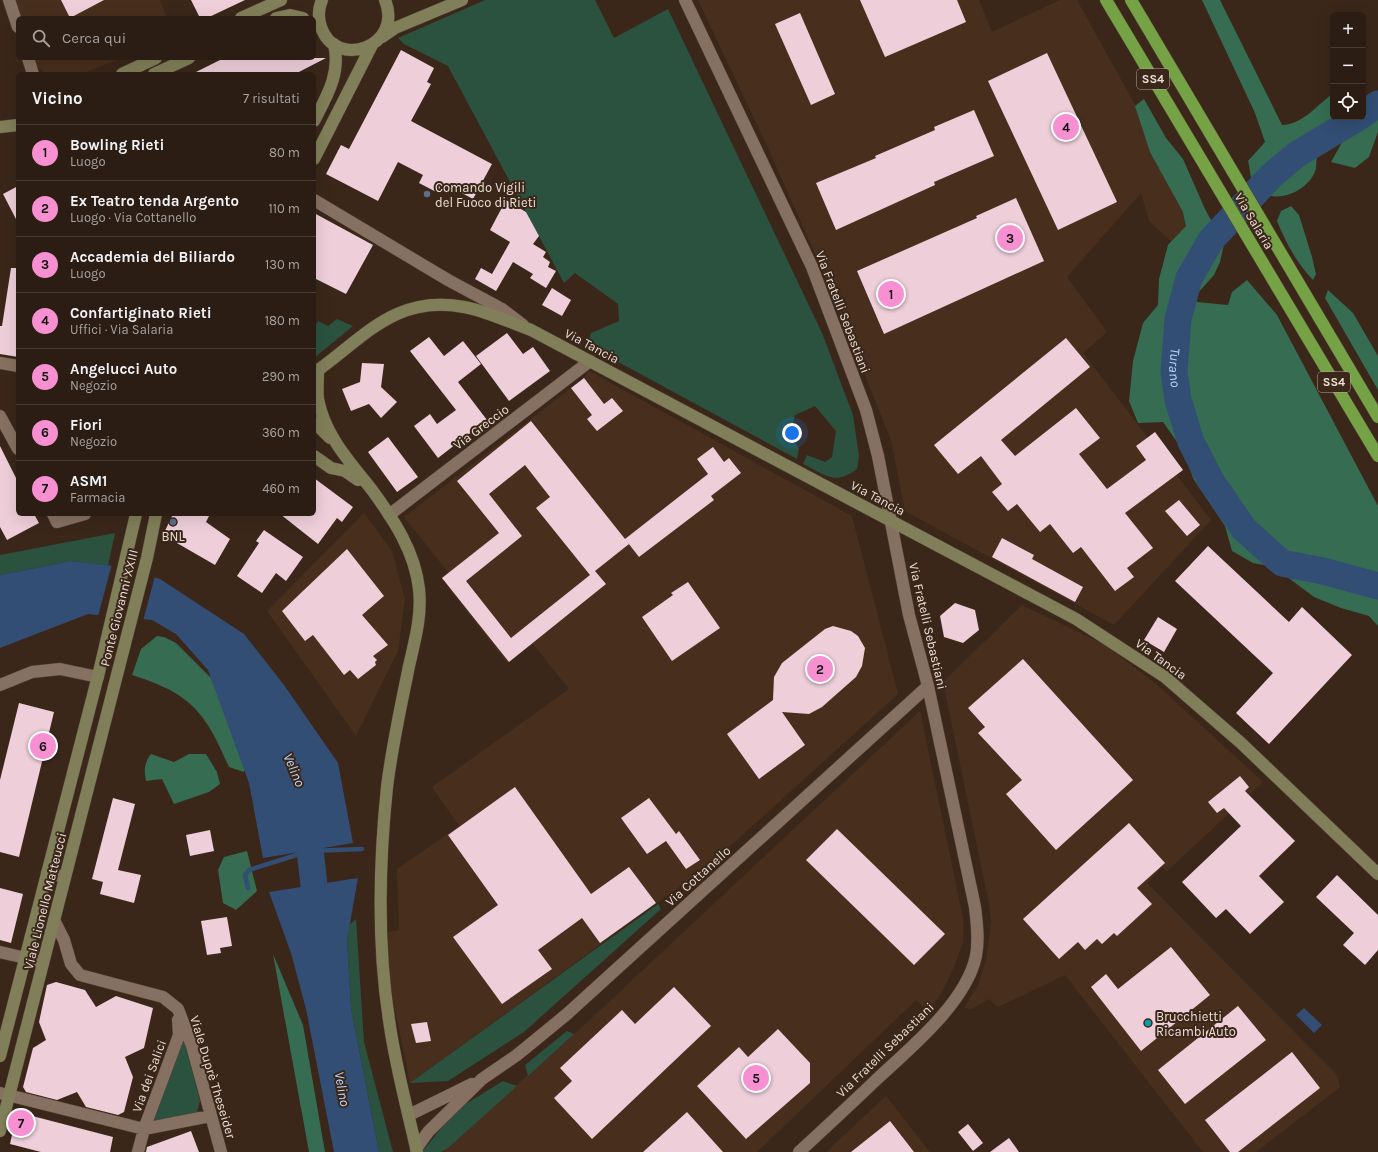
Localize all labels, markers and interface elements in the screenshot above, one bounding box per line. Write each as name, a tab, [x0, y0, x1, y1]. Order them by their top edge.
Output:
map controls	[1330, 12, 1366, 120]
button: +	[1330, 12, 1366, 48]
search box	[16, 16, 316, 60]
icon: search	[30, 27, 52, 49]
text: Cerca qui	[62, 29, 126, 47]
button: −	[1330, 48, 1366, 84]
road number: SS4	[1137, 69, 1169, 89]
button: locate	[1330, 84, 1366, 120]
text: Vicino	[32, 88, 83, 108]
text: 7 risultati	[243, 91, 300, 106]
pin: 4	[1053, 112, 1079, 142]
text: Bowling Rieti	[70, 136, 164, 154]
text: 1	[43, 145, 47, 160]
text: 80 m	[269, 145, 300, 160]
text: Luogo	[70, 154, 106, 169]
place label: Comando Vigili del Fuoco di Rieti	[435, 180, 536, 210]
marker: Comando Vigili del Fuoco di Rieti	[422, 189, 432, 199]
street label: Via Salaria	[1231, 190, 1277, 252]
text: Ex Teatro tenda Argento	[70, 192, 239, 210]
text: 2	[41, 201, 49, 216]
text: 110 m	[268, 201, 300, 216]
text: Luogo · Via Cottanello	[70, 210, 196, 225]
pin: 3	[997, 223, 1023, 253]
text: Accademia del Biliardo	[70, 248, 235, 266]
street label: Via Fratelli Sebastiani	[813, 249, 873, 375]
text: 3	[41, 257, 49, 272]
text: 130 m	[265, 257, 300, 272]
text: Luogo	[70, 266, 106, 281]
pin: 1	[878, 279, 904, 309]
text: Confartiginato Rieti	[70, 304, 212, 322]
text: 4	[41, 313, 49, 328]
text: 180 m	[265, 313, 300, 328]
text: Uffici · Via Salaria	[70, 322, 173, 337]
street label: Via Tancia	[562, 325, 622, 367]
water label: Turano	[1165, 347, 1185, 388]
text: Angelucci Auto	[70, 360, 177, 378]
text: 5	[41, 369, 49, 384]
text: 290 m	[262, 369, 300, 384]
road number: SS4	[1318, 372, 1350, 392]
text: Negozio	[70, 378, 117, 393]
street label: Via Greccio	[450, 401, 512, 453]
text: Fiori	[70, 416, 102, 434]
your location	[782, 423, 802, 443]
text: 6	[41, 425, 49, 440]
text: 360 m	[262, 425, 300, 440]
text: Negozio	[70, 434, 117, 449]
text: ASM1	[70, 472, 107, 490]
street label: Via Tancia	[848, 477, 908, 519]
text: 7	[42, 481, 48, 496]
text: 460 m	[262, 481, 300, 496]
text: Farmacia	[70, 490, 125, 505]
marker: BNL	[168, 517, 178, 527]
place label: BNL	[161, 529, 185, 544]
street label: Ponte Giovanni XXIII	[97, 548, 141, 668]
street label: Via Fratelli Sebastiani	[906, 561, 950, 691]
street label: Via Tancia	[1133, 635, 1189, 683]
pin: 2	[807, 654, 833, 684]
pin: 6	[30, 731, 56, 761]
water label: Velino	[279, 751, 309, 790]
street label: Viale Lionello Matteucci	[21, 831, 69, 971]
street label: Via Cottanello	[662, 843, 734, 909]
street label: Via Fratelli Sebastiani	[833, 1000, 937, 1100]
place label: Brucchietti Ricambi Auto	[1156, 1009, 1236, 1039]
street label: Viale Duprè Theseider	[187, 1014, 239, 1141]
marker: Brucchietti Ricambi Auto	[1143, 1018, 1153, 1028]
street label: Via dei Salici	[129, 1038, 169, 1114]
pin: 5	[743, 1063, 769, 1093]
water label: Velino	[331, 1070, 353, 1108]
pin: 7	[8, 1108, 34, 1138]

